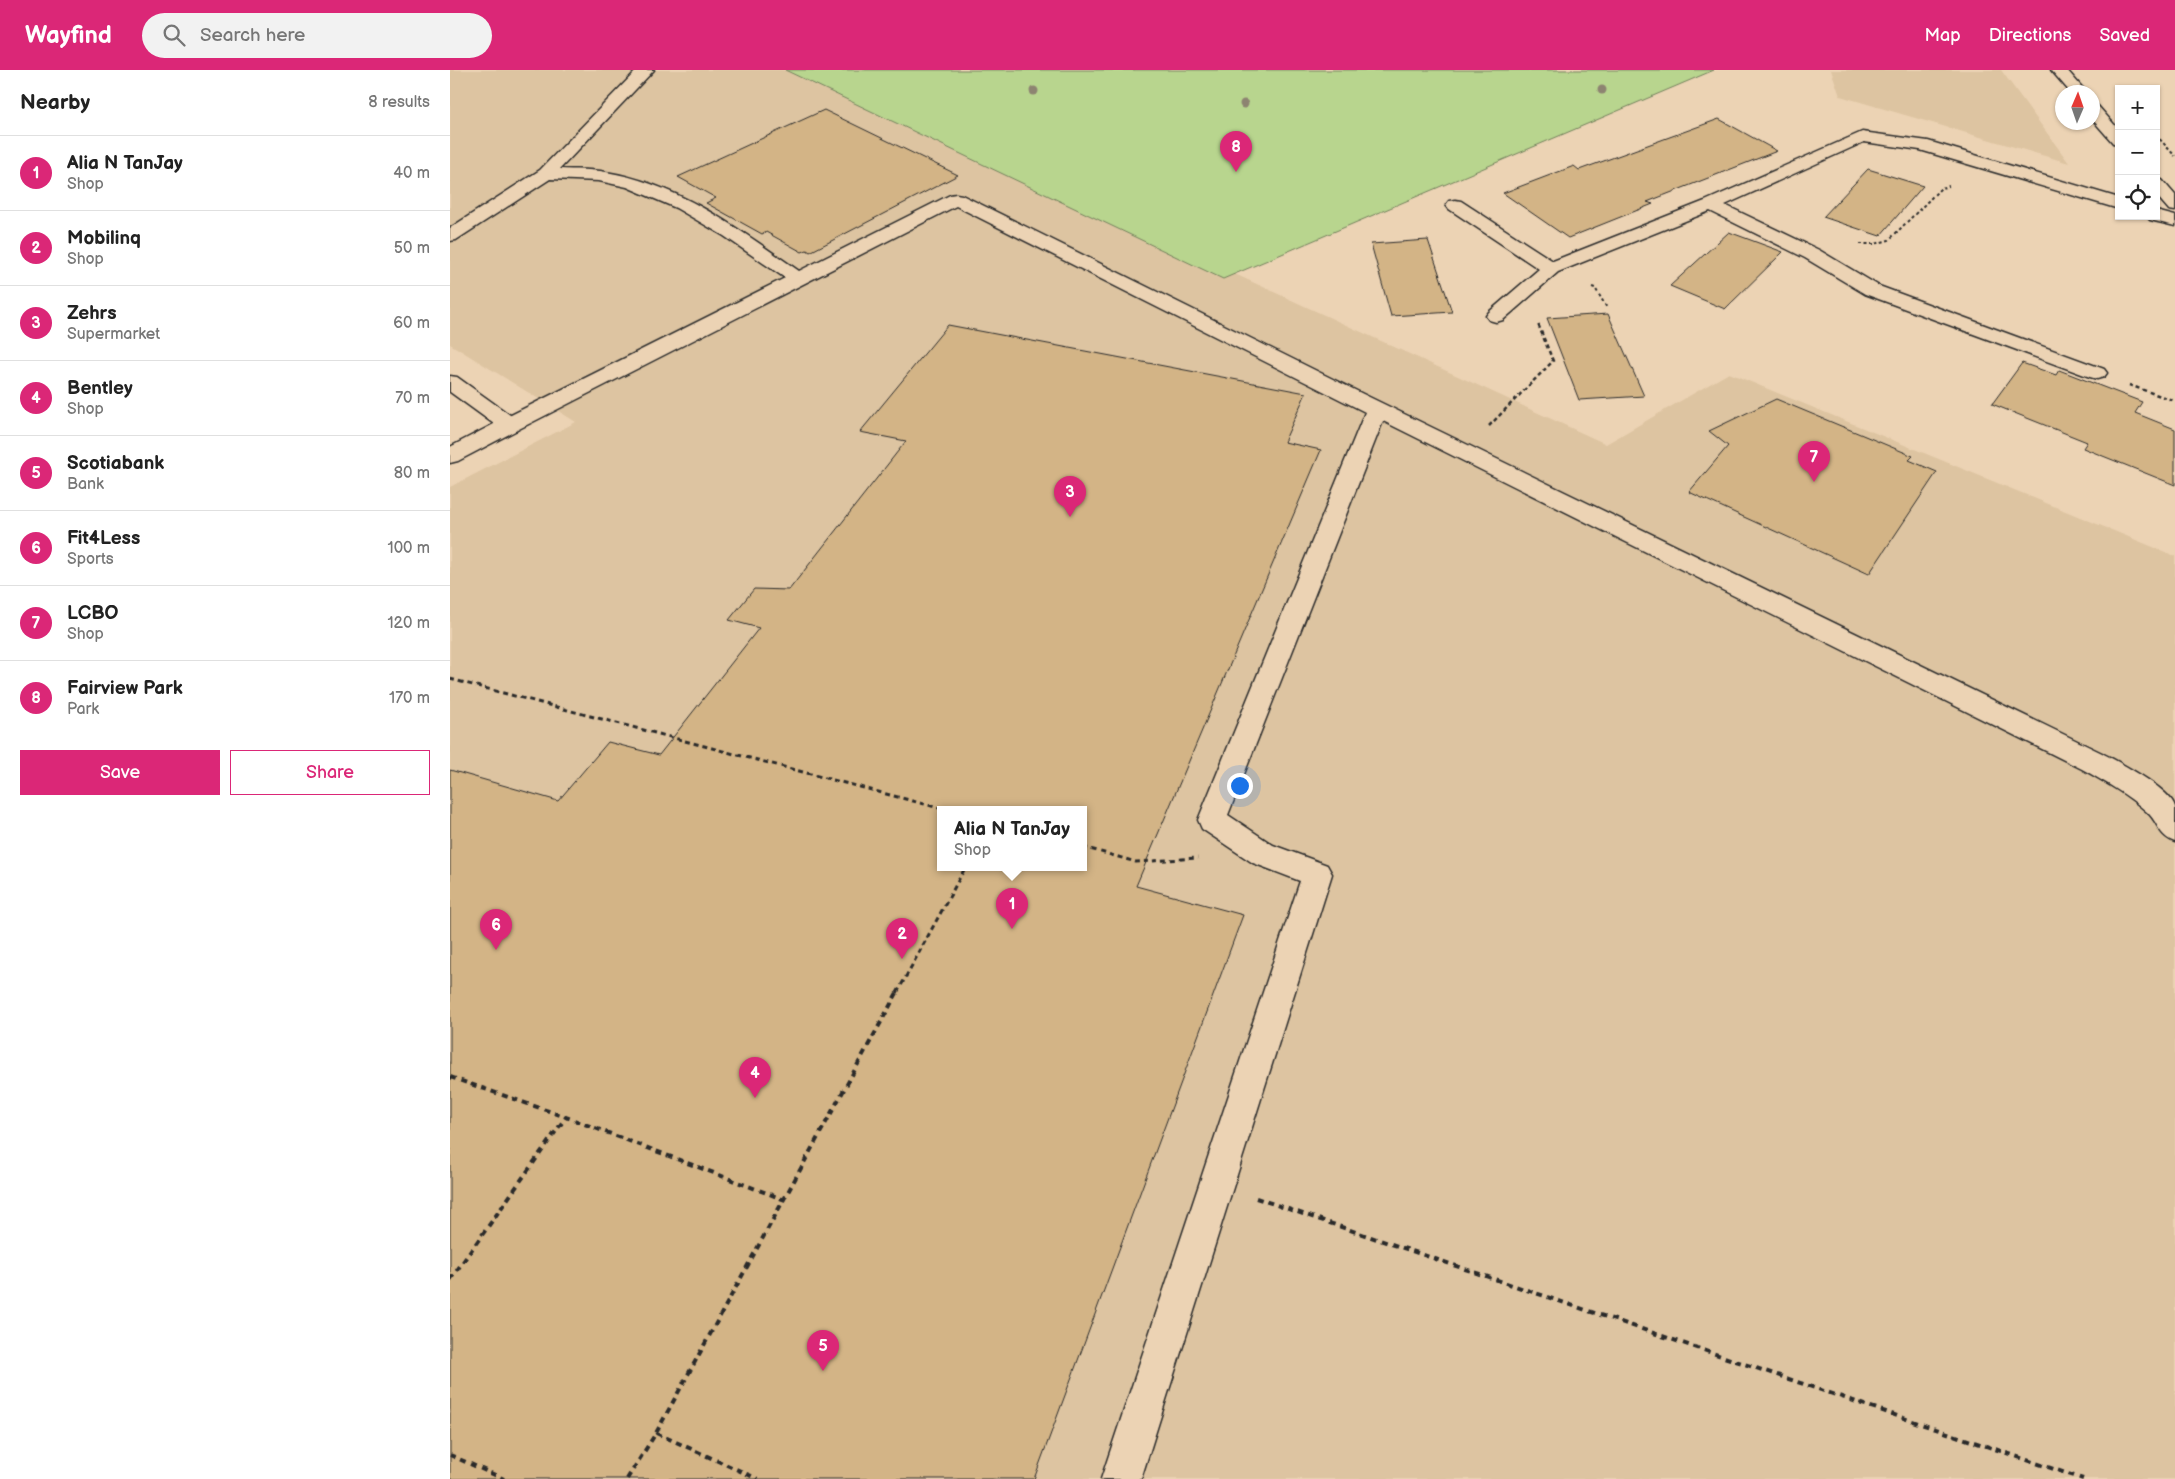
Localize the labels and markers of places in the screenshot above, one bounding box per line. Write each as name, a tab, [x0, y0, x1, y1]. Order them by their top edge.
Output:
pin: 8	[1220, 131, 1252, 172]
pin: 7	[1798, 441, 1830, 482]
pin: 3	[1054, 476, 1086, 517]
pin: 1	[996, 888, 1028, 929]
pin: 6	[480, 909, 512, 950]
pin: 2	[886, 918, 918, 959]
pin: 4	[739, 1057, 771, 1098]
pin: 5	[807, 1330, 839, 1371]

